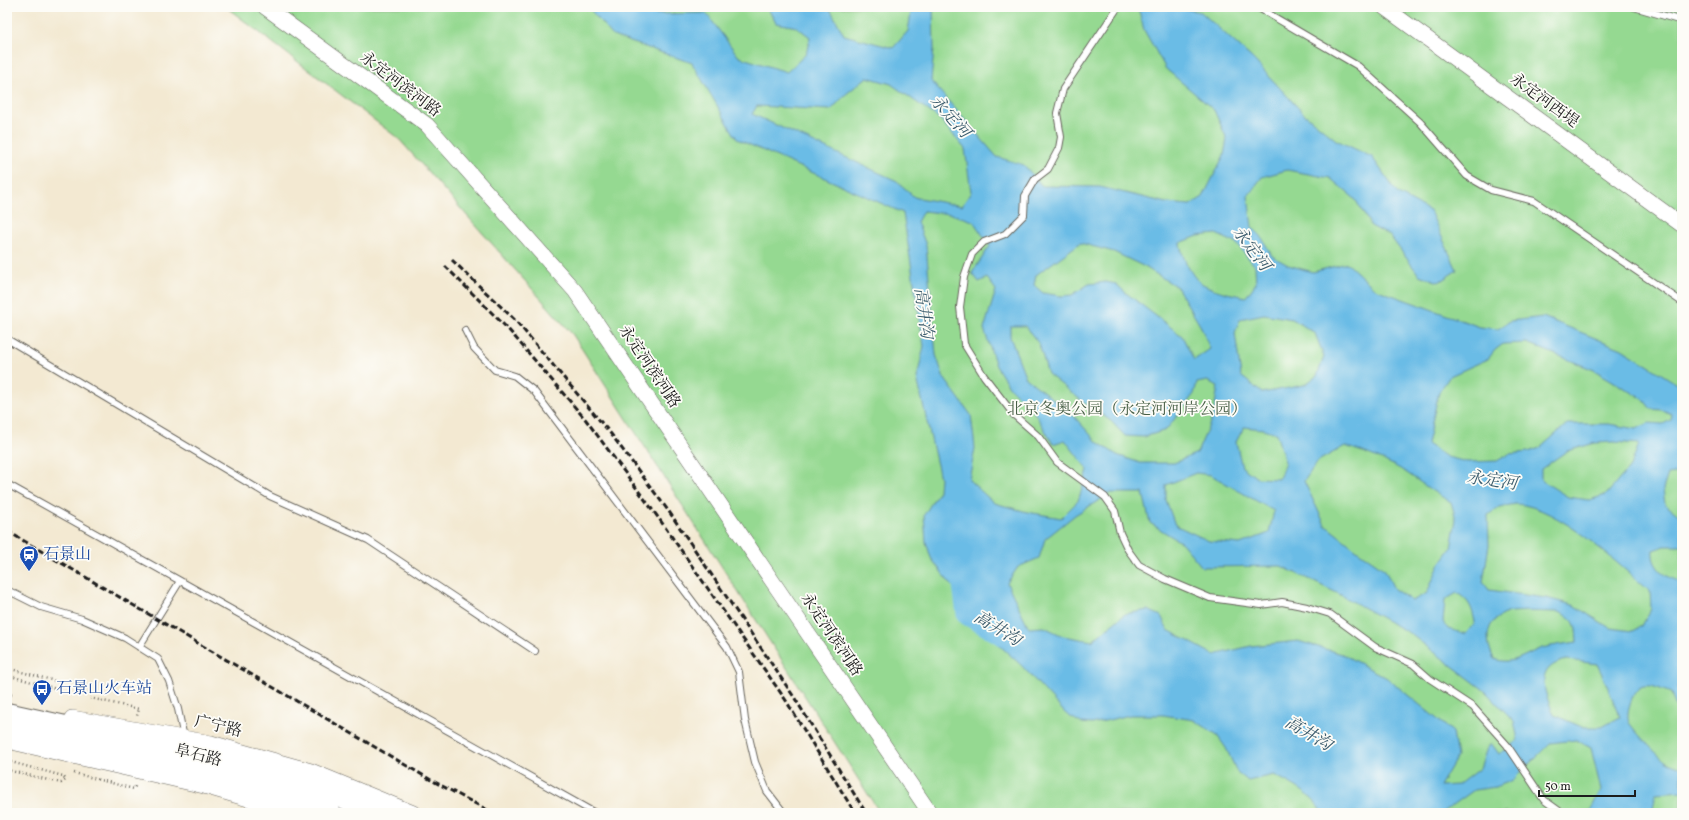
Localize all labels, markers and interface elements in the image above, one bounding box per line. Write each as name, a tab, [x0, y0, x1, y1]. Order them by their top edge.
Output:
street label: 永定河滨河路	[355, 47, 445, 123]
street label: 永定河西堤	[1505, 69, 1583, 133]
water label: 永定河	[924, 90, 978, 146]
water label: 永定河	[1226, 222, 1277, 279]
water label: 高井沟	[908, 286, 938, 343]
street label: 永定河滨河路	[613, 321, 685, 413]
park label: 北京冬奥公园（永定河河岸公园）	[1007, 399, 1247, 421]
water label: 永定河	[1465, 466, 1522, 496]
station icon: 石景山	[18, 544, 40, 572]
place label: 石景山	[43, 544, 91, 566]
street label: 永定河滨河路	[795, 589, 867, 681]
water label: 高井沟	[969, 606, 1027, 654]
bus stop icon: 石景山火车站	[31, 678, 53, 706]
place label: 石景山火车站	[56, 678, 152, 700]
street label: 广宁路	[192, 711, 244, 743]
water label: 高井沟	[1280, 711, 1338, 758]
street label: 阜石路	[172, 740, 224, 772]
scale bar	[1539, 772, 1635, 798]
text: 50 m	[1545, 779, 1571, 795]

